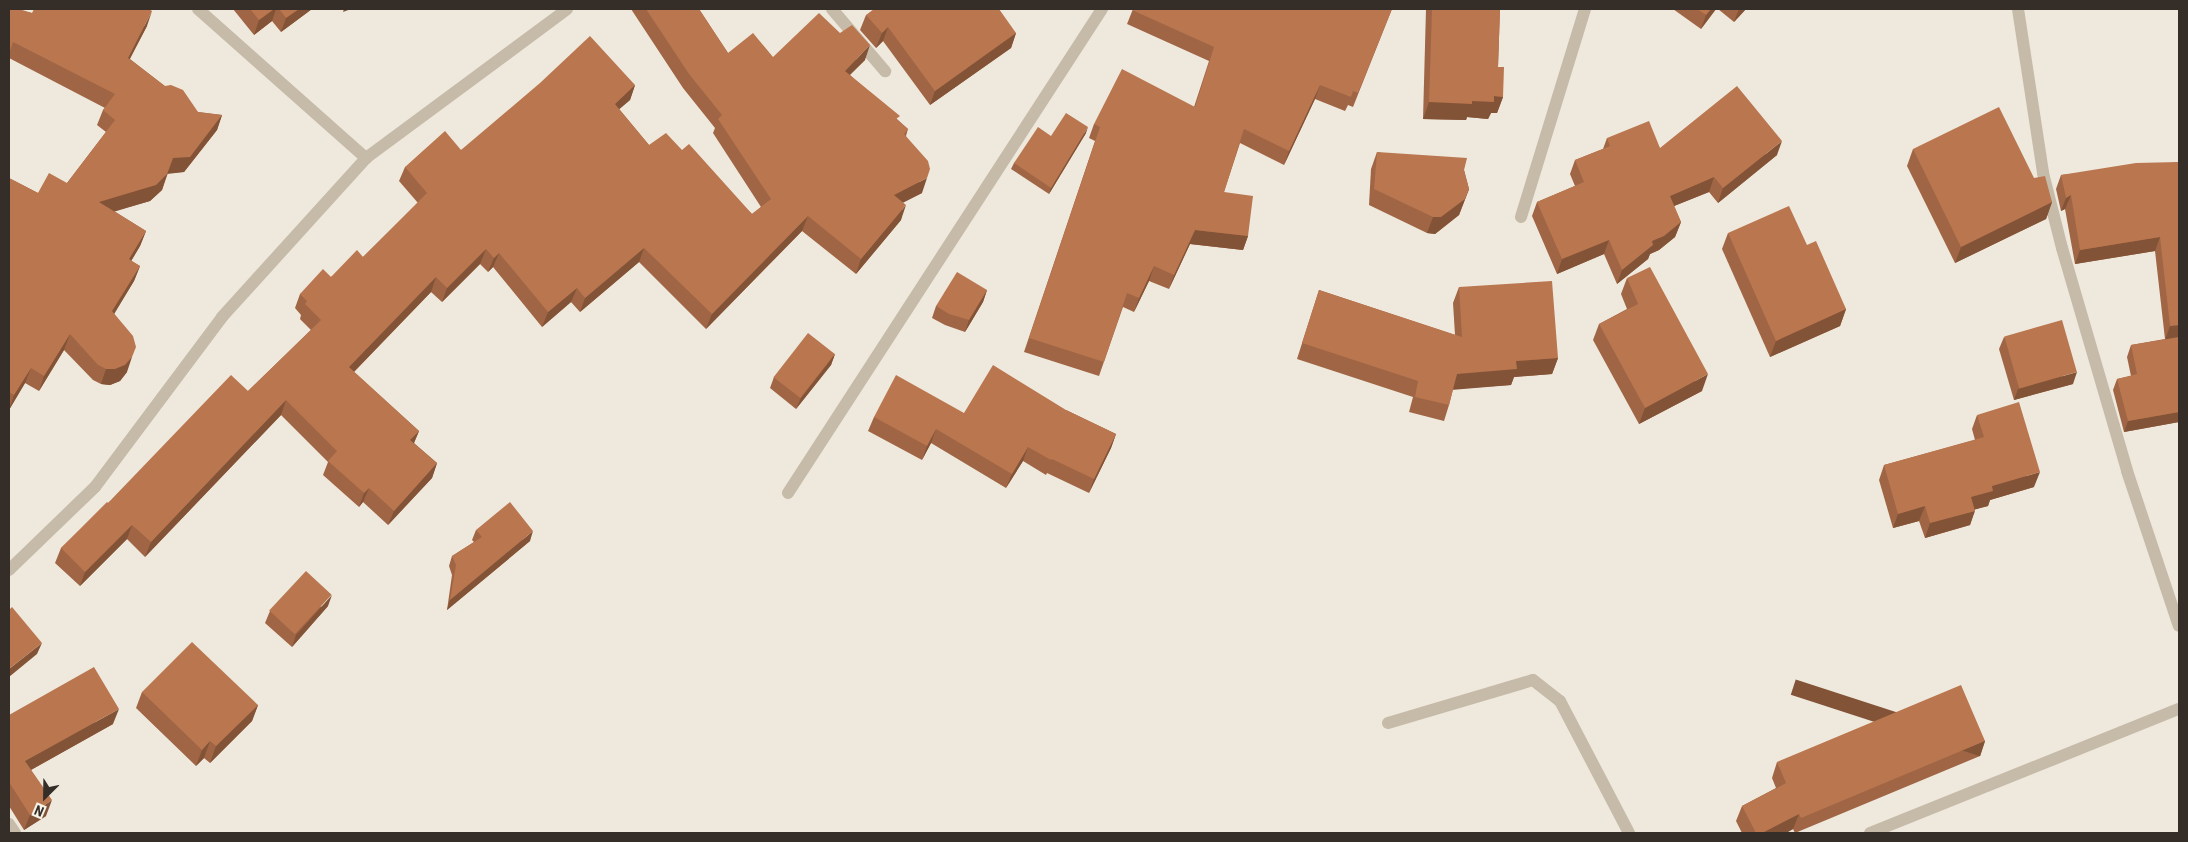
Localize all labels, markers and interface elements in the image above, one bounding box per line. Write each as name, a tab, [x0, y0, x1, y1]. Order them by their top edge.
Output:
north arrow	[20, 772, 70, 822]
text: N	[32, 802, 46, 820]

